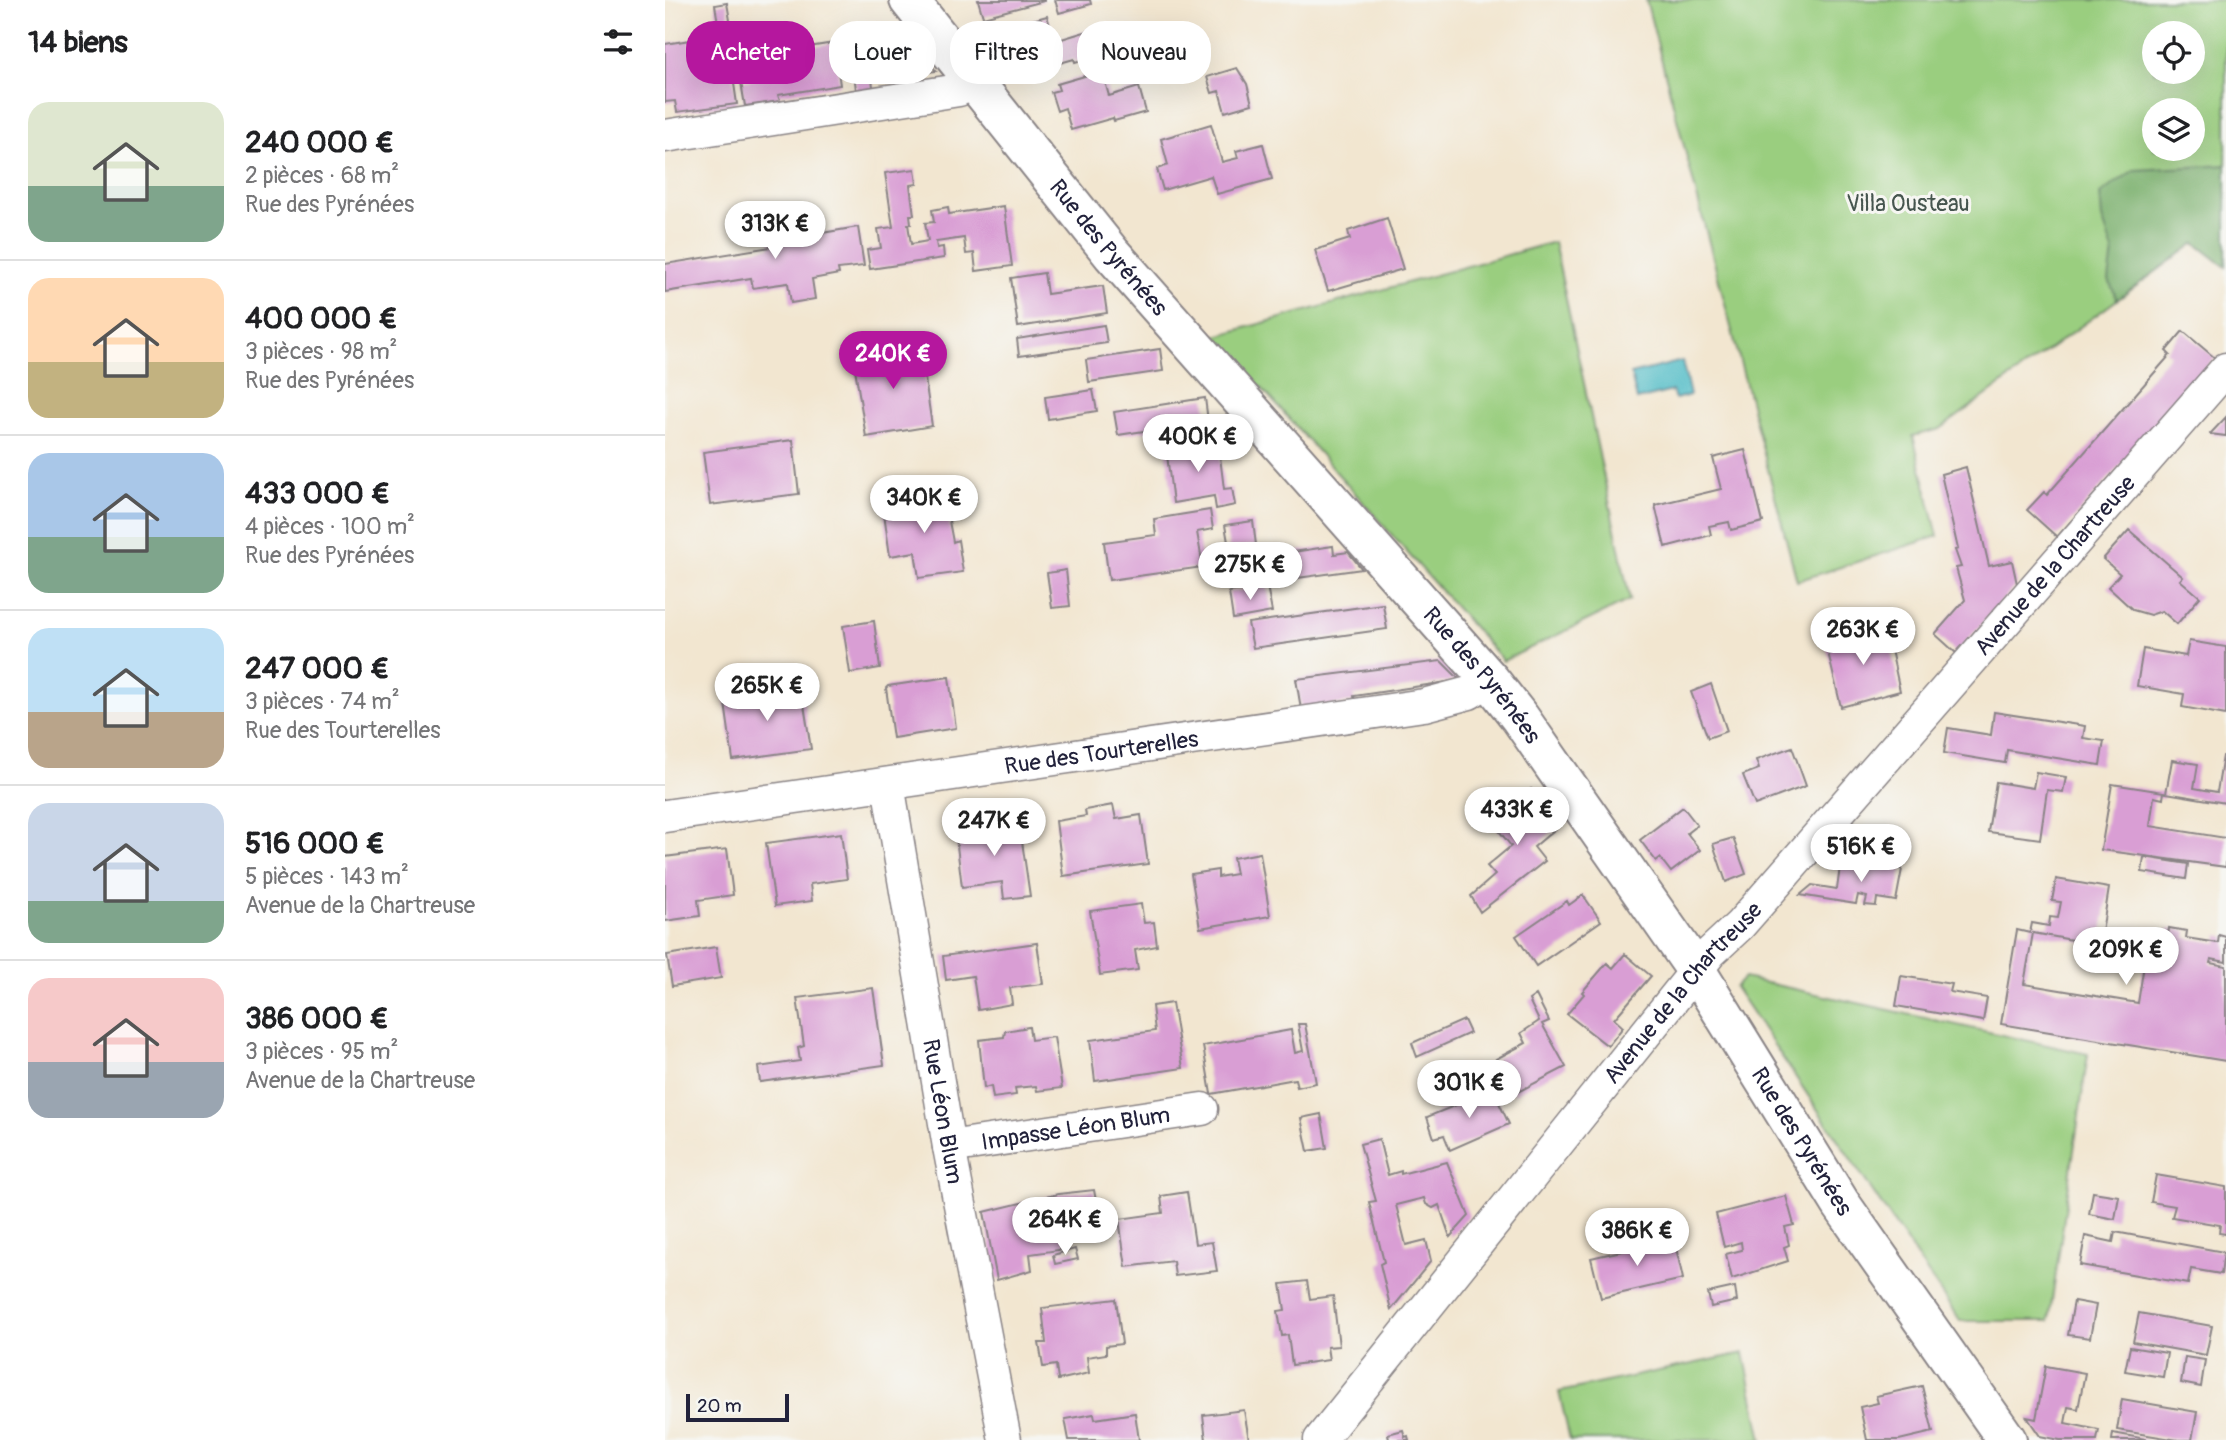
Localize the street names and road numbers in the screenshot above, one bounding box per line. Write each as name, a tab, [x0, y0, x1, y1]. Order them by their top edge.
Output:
street label: Rue des Pyrénées	[1043, 174, 1174, 322]
street label: Avenue de la Chartreuse	[1968, 469, 2142, 662]
street label: Rue des Pyrénées	[1417, 601, 1547, 749]
street label: Rue des Tourterelles	[1003, 724, 1200, 781]
street label: Avenue de la Chartreuse	[1597, 896, 1769, 1090]
street label: Rue Léon Blum	[916, 1037, 970, 1186]
street label: Rue des Pyrénées	[1745, 1062, 1859, 1222]
street label: Impasse Léon Blum	[979, 1100, 1172, 1157]

